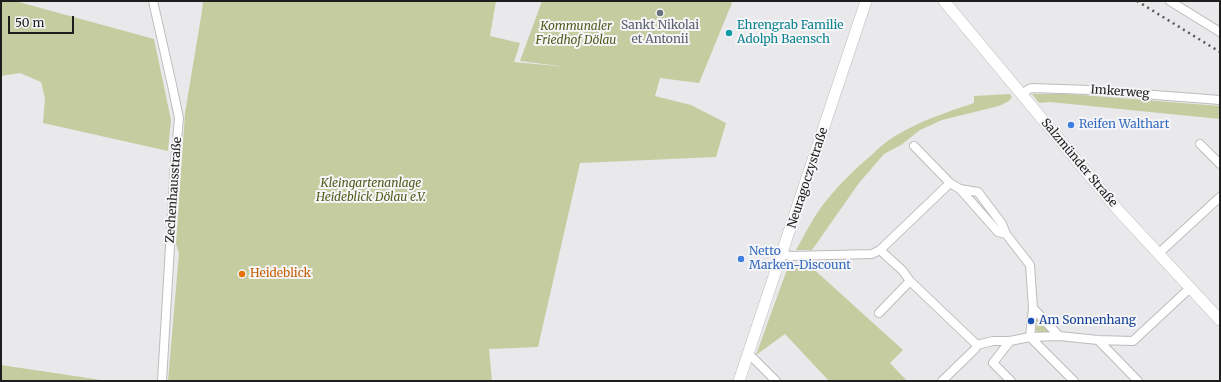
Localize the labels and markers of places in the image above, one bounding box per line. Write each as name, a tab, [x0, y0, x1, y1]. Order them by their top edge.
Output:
marker: Sankt Nikolai et Antonii	[655, 8, 665, 18]
place label: Sankt Nikolai et Antonii	[621, 19, 699, 47]
place label: Ehrengrab Familie Adolph Baensch	[737, 19, 844, 47]
marker: Ehrengrab Familie Adolph Baensch	[724, 28, 734, 38]
place label: Reifen Walthart	[1079, 118, 1169, 132]
marker: Reifen Walthart	[1066, 120, 1076, 130]
place label: Netto Marken-Discount	[749, 245, 851, 273]
marker: Netto Marken-Discount	[736, 254, 746, 264]
place label: Heideblick	[250, 267, 311, 281]
marker: Heideblick	[237, 269, 247, 279]
place label: Am Sonnenhang	[1039, 314, 1136, 328]
marker: Am Sonnenhang	[1026, 316, 1036, 326]

